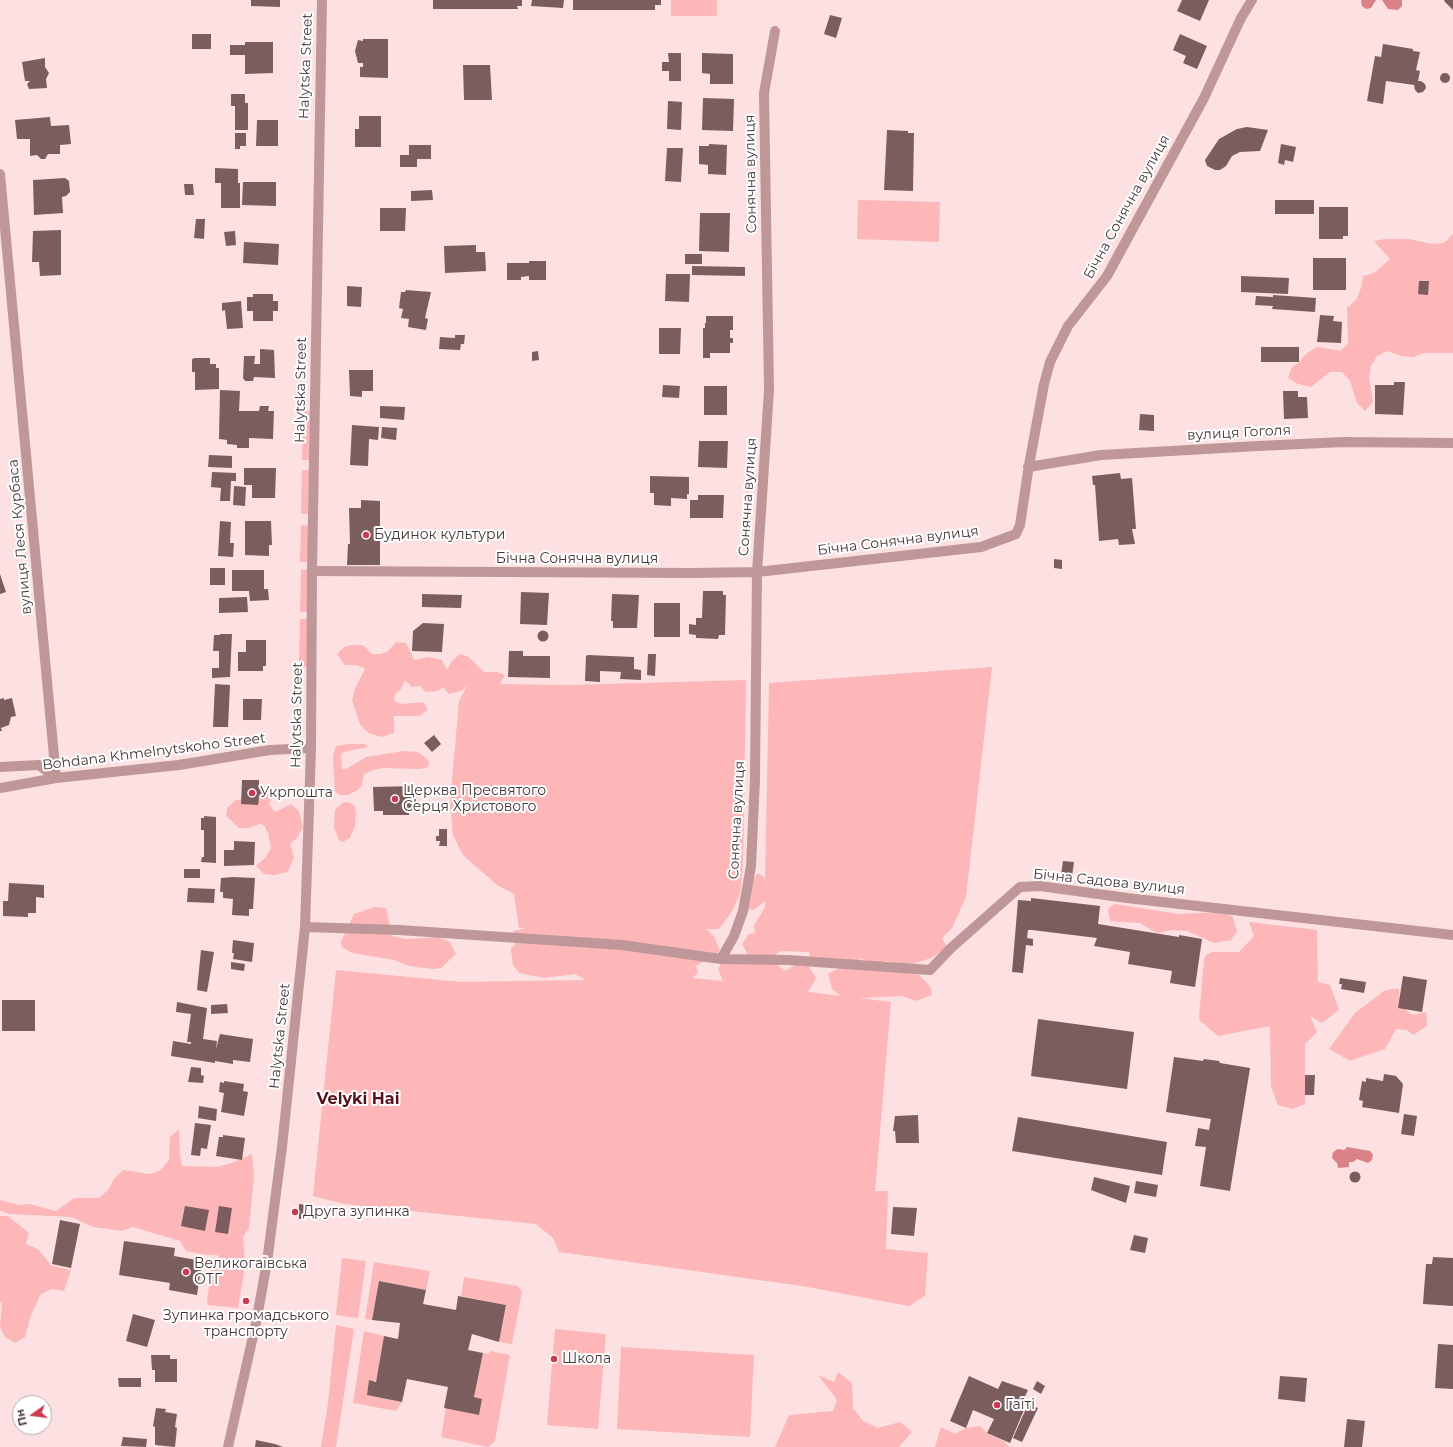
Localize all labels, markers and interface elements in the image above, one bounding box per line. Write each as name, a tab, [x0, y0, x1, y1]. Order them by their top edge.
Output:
street label: Halytska Street	[296, 13, 316, 119]
street label: Сонячна вулиця	[742, 114, 760, 234]
street label: Бічна Сонячна вулиця	[1080, 132, 1174, 282]
street label: Halytska Street	[292, 337, 310, 443]
street label: вулиця Гоголя	[1187, 422, 1291, 444]
street label: Сонячна вулиця	[735, 437, 761, 557]
street label: вулиця Леся Курбаса	[5, 459, 35, 615]
street label: Бічна Сонячна вулиця	[816, 523, 980, 559]
place label: Будинок культури	[374, 527, 505, 543]
marker: Будинок культури	[361, 530, 371, 540]
street label: Бічна Сонячна вулиця	[496, 551, 658, 567]
street label: Halytska Street	[288, 662, 306, 768]
street label: Bohdana Khmelnytskoho Street	[41, 730, 267, 774]
street label: Сонячна вулиця	[726, 760, 748, 880]
place label: Церква Пресвятого Серця Христового	[403, 783, 546, 816]
place label: Укрпошта	[260, 785, 333, 801]
marker: Укрпошта	[247, 788, 257, 798]
marker: Церква Пресвятого Серця Христового	[390, 794, 400, 804]
street label: Бічна Садова вулиця	[1032, 866, 1186, 898]
street label: Halytska Street	[266, 982, 294, 1090]
district label: Velyki Hai	[317, 1089, 399, 1109]
place label: Друга зупинка	[303, 1204, 410, 1220]
marker: Друга зупинка	[290, 1207, 300, 1217]
place label: Великогаївська ОТГ	[194, 1256, 307, 1288]
marker: Великогаївська ОТГ	[181, 1267, 191, 1277]
marker: Зупинка громадського транспорту	[241, 1296, 251, 1306]
place label: Зупинка громадського транспорту	[163, 1308, 329, 1340]
place label: Школа	[562, 1351, 611, 1367]
marker: Школа	[549, 1354, 559, 1364]
north arrow	[12, 1395, 52, 1435]
place label: Гаїті	[1005, 1397, 1035, 1413]
marker: Гаїті	[992, 1400, 1002, 1410]
text: Пн	[13, 1408, 30, 1427]

